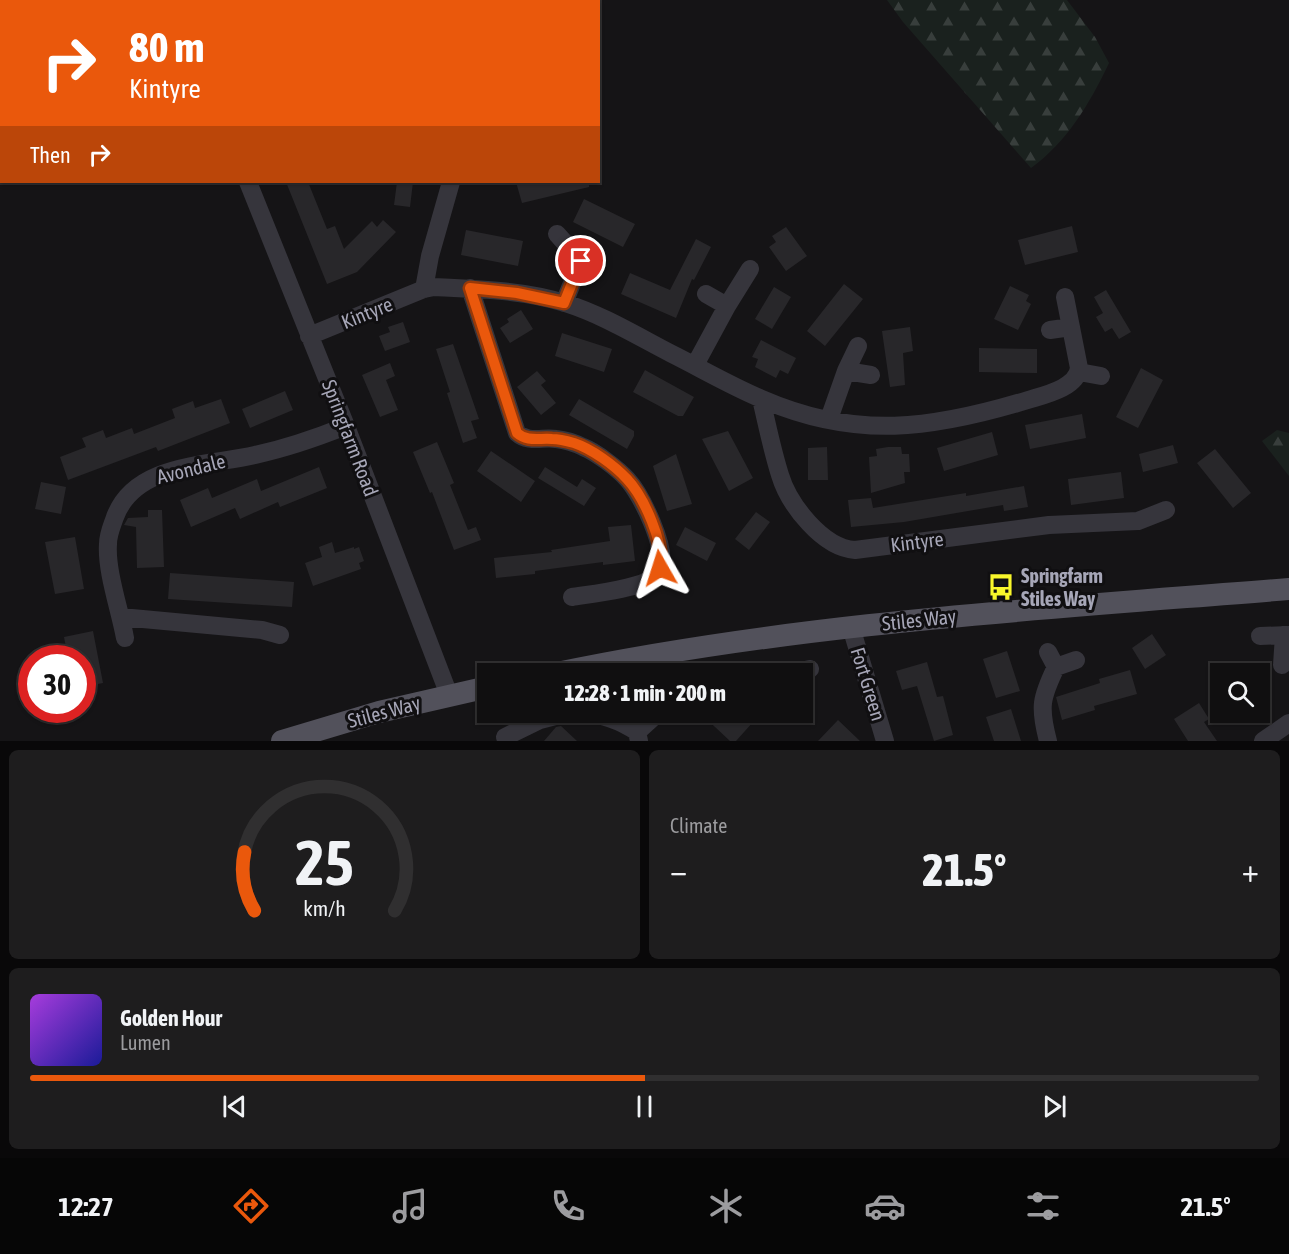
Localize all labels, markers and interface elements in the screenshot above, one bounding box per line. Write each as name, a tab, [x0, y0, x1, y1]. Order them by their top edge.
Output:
text: 80 m	[129, 23, 204, 71]
icon: right	[30, 24, 108, 102]
text: Kintyre	[129, 73, 201, 104]
icon: right	[83, 138, 116, 171]
text: Then	[30, 142, 71, 168]
pin	[555, 235, 606, 286]
icon: arrive	[564, 244, 597, 277]
street label: Kintyre	[338, 292, 396, 333]
street label: Springfarm Road	[318, 376, 383, 499]
street label: Avondale	[154, 449, 228, 488]
street label: Kintyre	[889, 527, 945, 556]
position arrow	[628, 536, 692, 600]
place label: Springfarm Stiles Way	[1021, 564, 1103, 610]
bus stop icon: Springfarm Stiles Way	[986, 572, 1016, 602]
street label: Stiles Way	[881, 604, 957, 635]
street label: Fort Green	[846, 644, 891, 723]
speed limit sign: 30	[18, 645, 96, 723]
map controls	[1210, 663, 1270, 723]
button: search	[1210, 663, 1270, 723]
text: 12:28 · 1 min · 200 m	[564, 680, 726, 706]
street label: Stiles Way	[345, 691, 423, 732]
text: Climate	[670, 814, 727, 837]
text: 25	[295, 827, 354, 898]
text: 21.5°	[923, 844, 1006, 896]
text: −	[670, 851, 687, 889]
text: +	[1242, 851, 1259, 889]
text: km/h	[303, 897, 346, 922]
text: Golden Hour	[120, 1005, 222, 1031]
text: Lumen	[120, 1031, 171, 1054]
icon: previous	[218, 1090, 251, 1123]
icon: pause	[628, 1090, 661, 1123]
icon: next	[1038, 1090, 1071, 1123]
icon: directions	[230, 1185, 272, 1227]
icon: music	[389, 1185, 431, 1227]
icon: phone	[547, 1185, 589, 1227]
icon: climate	[705, 1185, 747, 1227]
icon: car	[864, 1185, 906, 1227]
icon: filters	[1022, 1185, 1064, 1227]
text: 12:27	[58, 1191, 114, 1222]
text: 21.5°	[1180, 1191, 1231, 1222]

